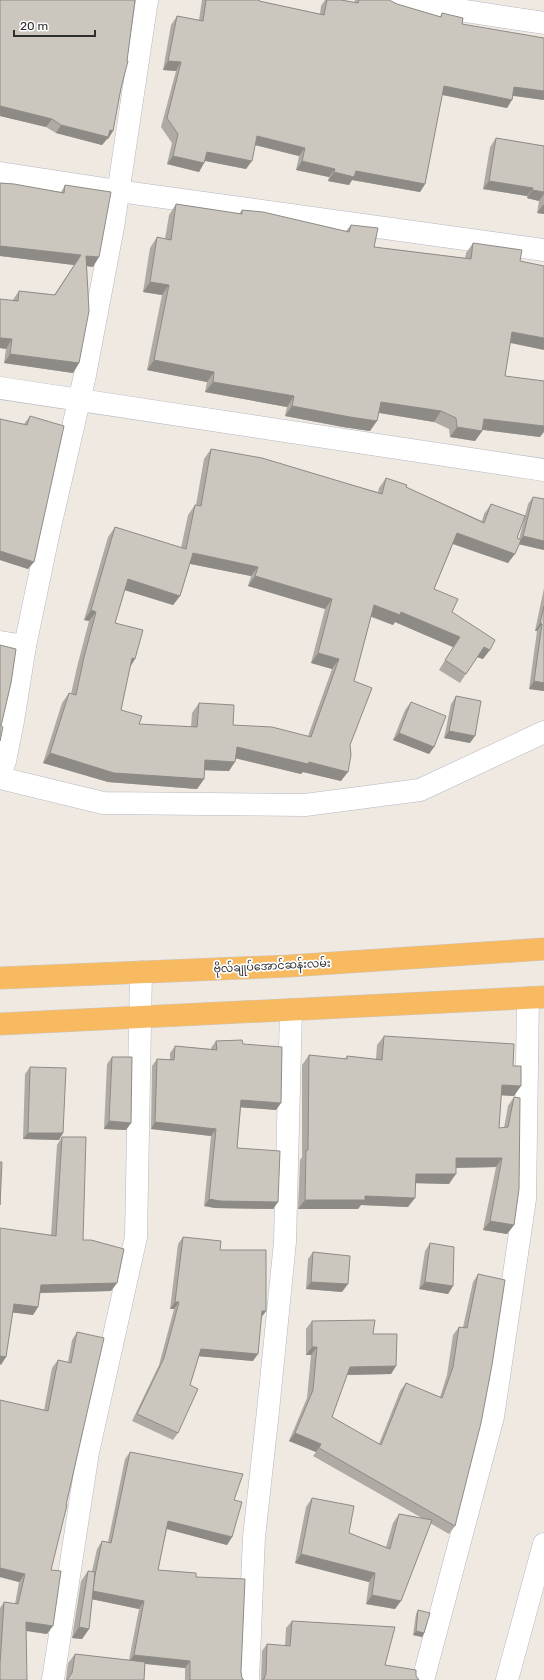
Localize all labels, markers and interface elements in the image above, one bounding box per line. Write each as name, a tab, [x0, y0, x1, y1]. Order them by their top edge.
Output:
scale bar	[14, 12, 95, 38]
text: 20 m	[20, 19, 48, 33]
street label: ဗိုလ်ချုပ်အောင်ဆန်းလမ်း	[213, 955, 331, 978]

